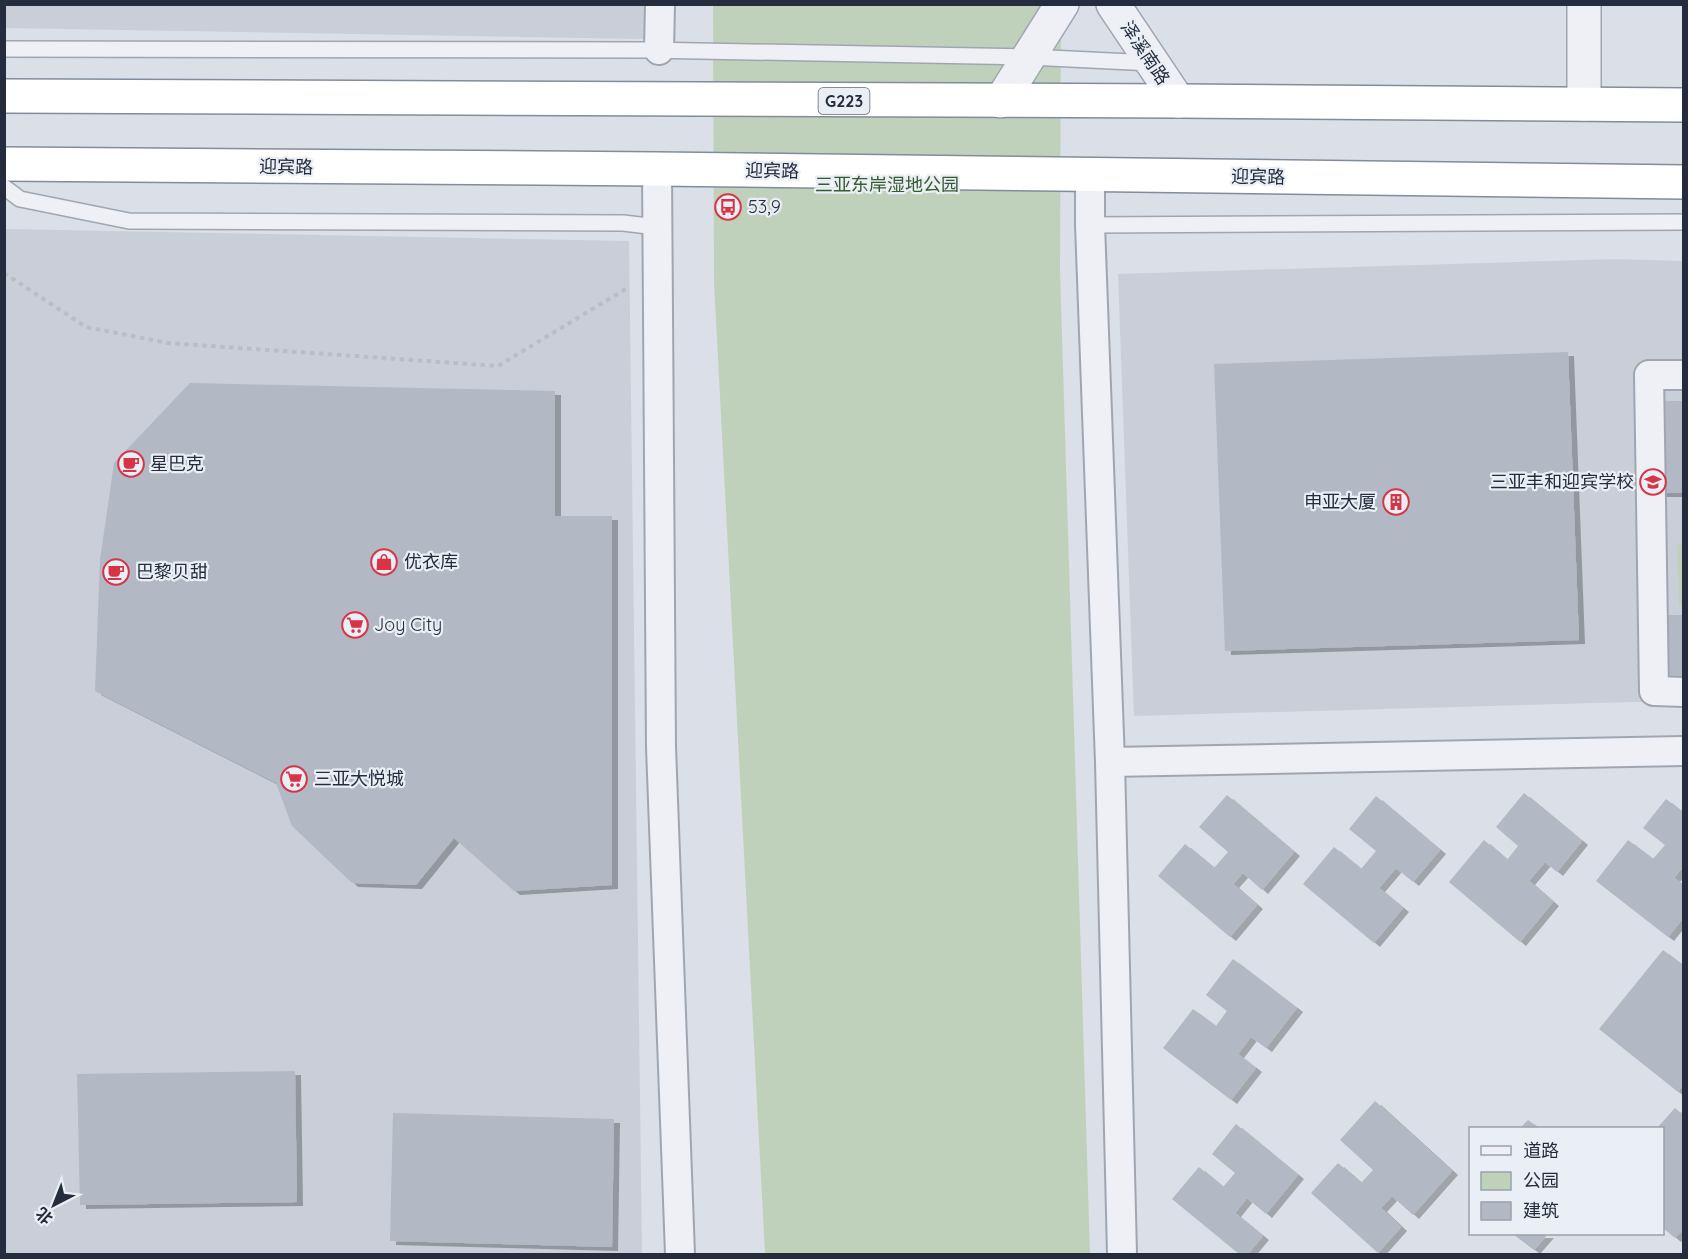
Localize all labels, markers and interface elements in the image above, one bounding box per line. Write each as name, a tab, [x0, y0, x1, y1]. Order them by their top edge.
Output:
street label: 泽溪南路	[1116, 16, 1175, 89]
road number: G223	[818, 88, 870, 114]
street label: 迎宾路	[259, 155, 313, 178]
street label: 迎宾路	[745, 159, 799, 182]
street label: 迎宾路	[1231, 165, 1285, 188]
park label: 三亚东岸湿地公园	[815, 173, 959, 196]
bus stop icon: 53,9	[713, 192, 743, 222]
place label: 53,9	[748, 195, 781, 218]
cafe icon: 星巴克	[116, 449, 146, 479]
place label: 星巴克	[150, 452, 204, 475]
school or university icon: 三亚丰和迎宾学校	[1638, 467, 1668, 497]
place label: 三亚丰和迎宾学校	[1490, 470, 1634, 493]
building icon: 申亚大厦	[1381, 487, 1411, 517]
place label: 申亚大厦	[1304, 490, 1376, 513]
shop icon: 优衣库	[369, 547, 399, 577]
place label: 优衣库	[404, 550, 458, 573]
cafe icon: 巴黎贝甜	[101, 557, 131, 587]
place label: 巴黎贝甜	[136, 560, 208, 583]
supermarket icon: Joy City	[340, 610, 370, 640]
place label: Joy City	[374, 613, 442, 636]
supermarket icon: 三亚大悦城	[279, 764, 309, 794]
place label: 三亚大悦城	[314, 767, 404, 790]
legend	[1469, 1127, 1664, 1235]
text: 道路	[1523, 1139, 1559, 1162]
text: 公园	[1523, 1169, 1559, 1192]
north arrow	[24, 1175, 84, 1235]
text: 建筑	[1523, 1199, 1559, 1222]
text: 北	[31, 1203, 57, 1229]

